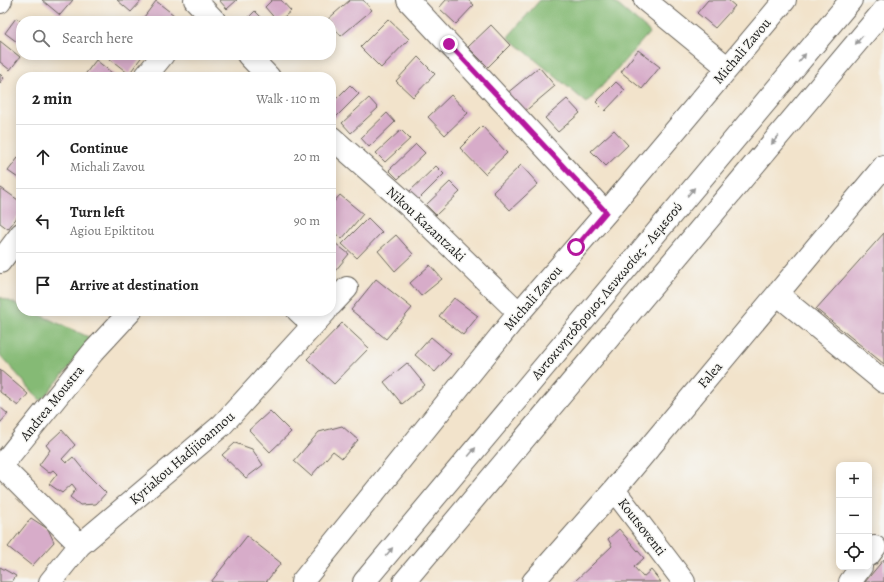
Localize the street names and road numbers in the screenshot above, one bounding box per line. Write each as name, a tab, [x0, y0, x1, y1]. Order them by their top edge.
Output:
street label: Michali Zavou	[709, 14, 775, 88]
street label: Nikou Kazantzaki	[382, 182, 470, 266]
street label: Αυτοκινητόδρομος Λευκωσίας - Λεμεσού	[526, 198, 687, 385]
street label: Michali Zavou	[499, 261, 567, 335]
street label: Falea	[693, 357, 727, 392]
street label: Andrea Moustra	[15, 361, 89, 446]
street label: Kyriakou Hadjiioannou	[125, 407, 239, 509]
street label: Koutsoventi	[613, 494, 671, 560]

